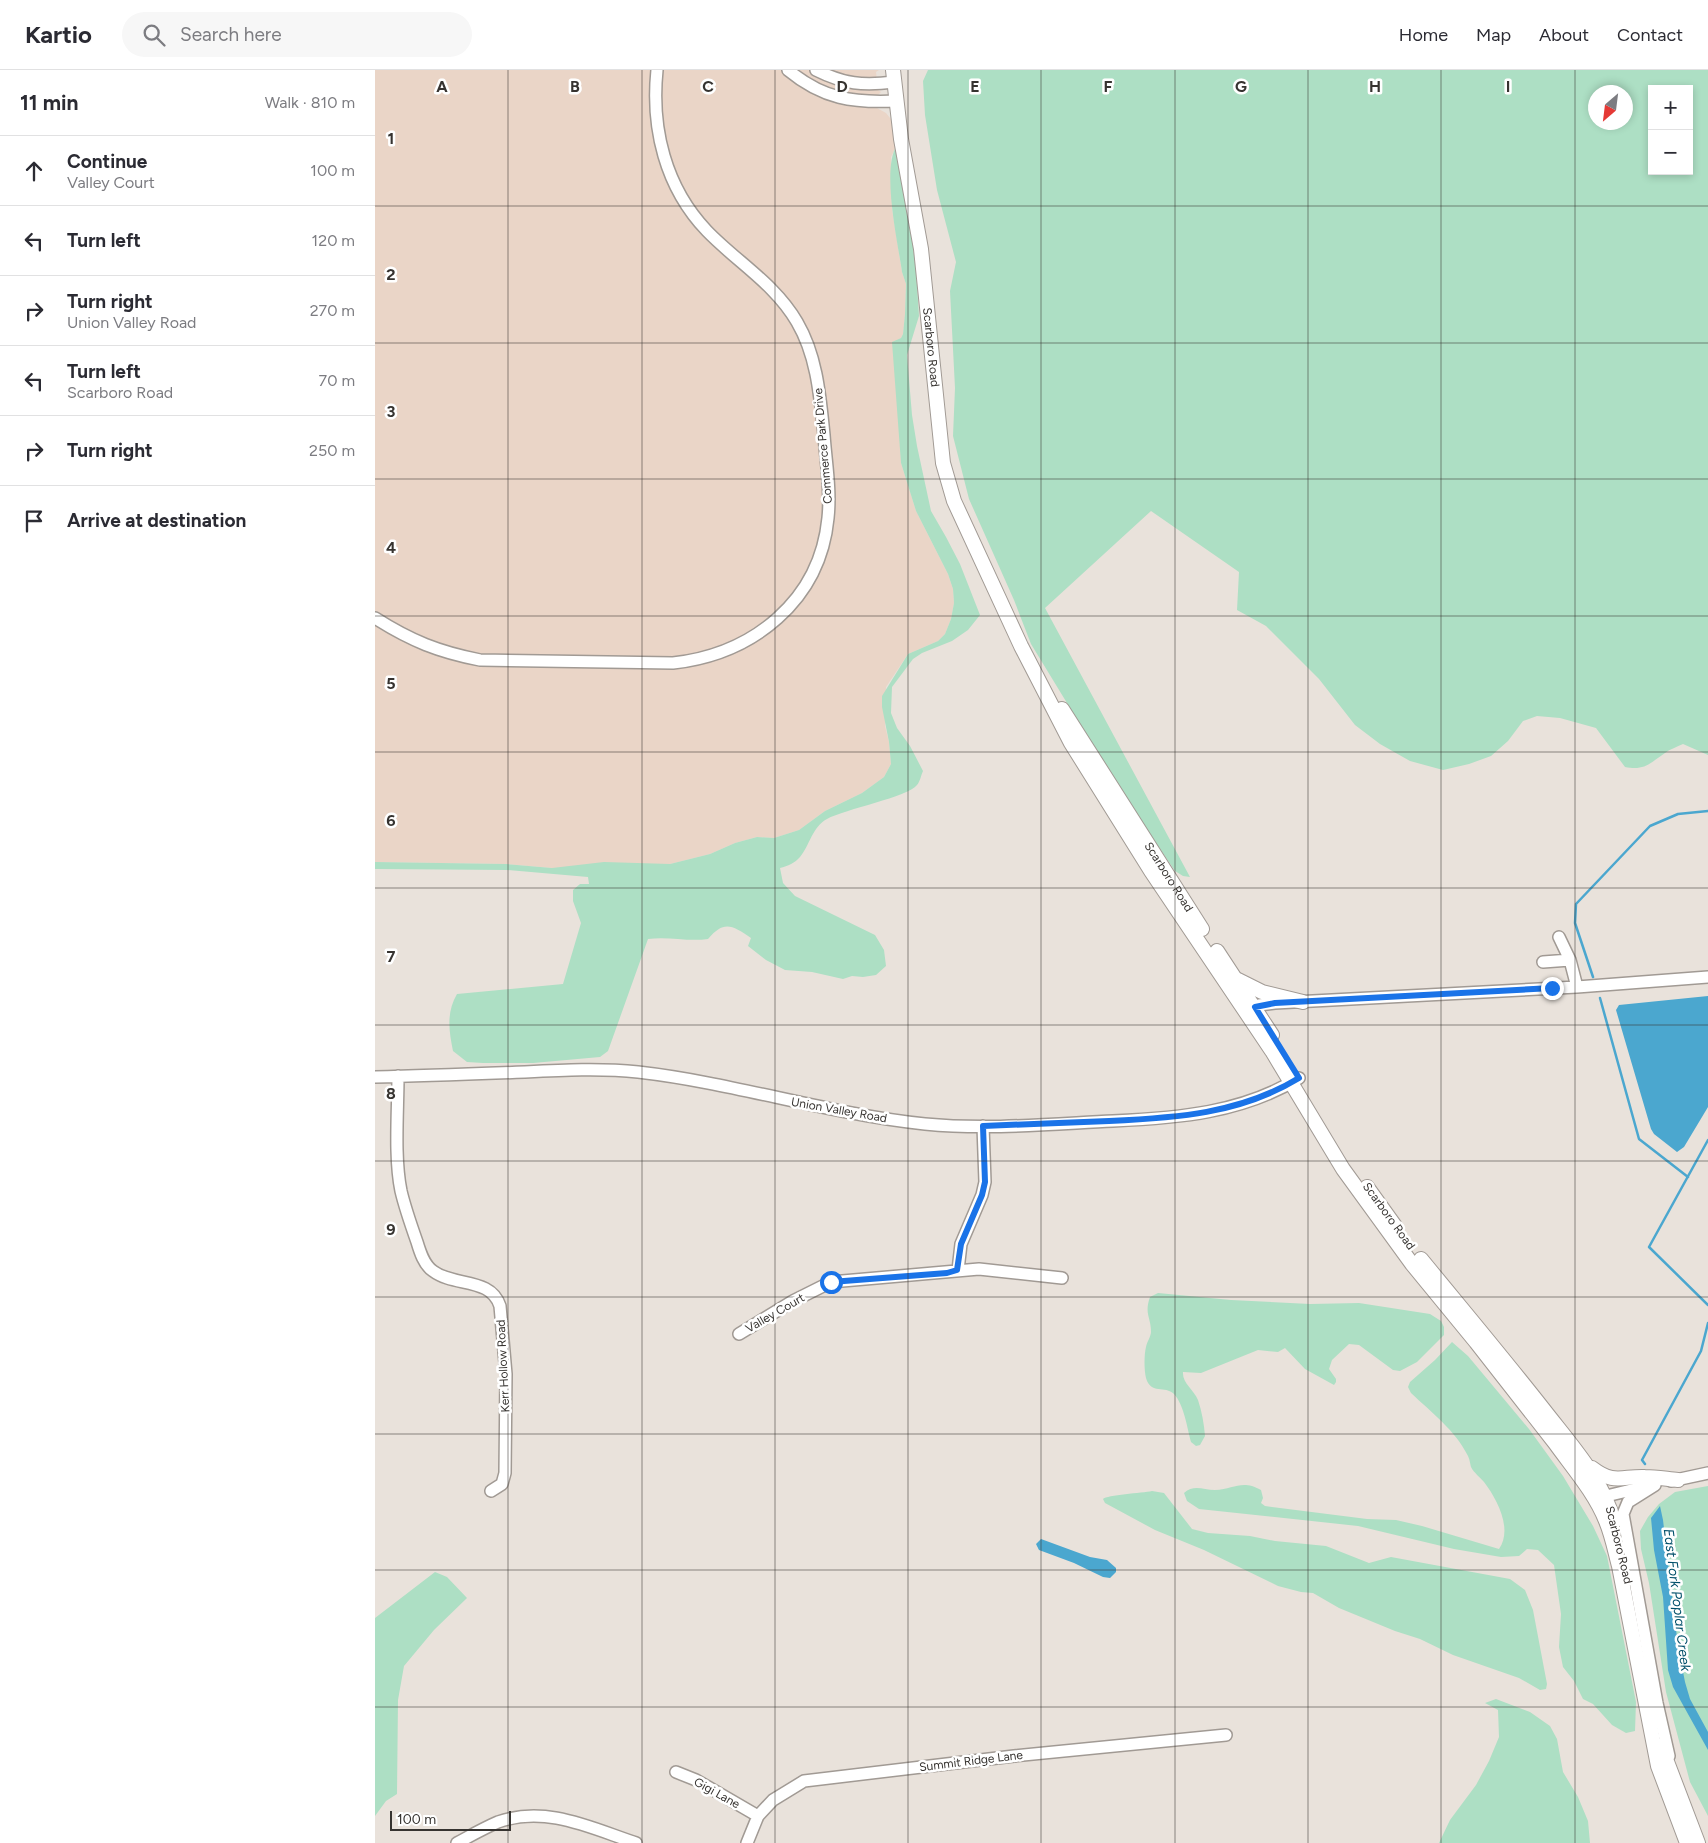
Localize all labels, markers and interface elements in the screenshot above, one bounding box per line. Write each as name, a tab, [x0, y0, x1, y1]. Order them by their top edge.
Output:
search box	[122, 12, 472, 57]
text: Kartio	[25, 20, 92, 49]
icon: search	[140, 21, 168, 49]
text: Search here	[180, 23, 282, 46]
text: Home	[1399, 24, 1448, 46]
text: Map	[1476, 24, 1511, 46]
text: About	[1539, 24, 1589, 46]
text: Contact	[1617, 24, 1683, 46]
text: A	[436, 77, 448, 96]
text: B	[570, 77, 580, 96]
text: C	[702, 77, 714, 96]
text: D	[836, 77, 848, 96]
text: E	[970, 77, 980, 96]
text: F	[1104, 77, 1113, 96]
text: G	[1235, 77, 1247, 96]
text: H	[1369, 77, 1381, 96]
text: I	[1506, 77, 1510, 96]
north arrow	[1588, 85, 1633, 130]
map controls	[1648, 85, 1693, 175]
button: +	[1648, 85, 1693, 130]
text: 11 min	[20, 90, 78, 115]
text: Walk · 810 m	[265, 93, 355, 112]
text: 1	[388, 129, 394, 148]
button: −	[1648, 130, 1693, 175]
text: Continue	[67, 150, 147, 173]
icon: ahead	[20, 157, 48, 185]
text: 100 m	[310, 161, 355, 180]
text: Valley Court	[67, 173, 155, 192]
icon: left	[20, 227, 48, 255]
text: Turn left	[67, 229, 141, 252]
text: 120 m	[312, 231, 355, 250]
text: 2	[386, 265, 396, 284]
text: Turn right	[67, 290, 153, 313]
icon: right	[20, 297, 48, 325]
text: 270 m	[310, 301, 355, 320]
street label: Scarboro Road	[920, 307, 942, 388]
text: Union Valley Road	[67, 313, 196, 332]
text: Turn left	[67, 360, 141, 383]
icon: left	[20, 367, 48, 395]
text: 70 m	[319, 371, 355, 390]
text: Scarboro Road	[67, 383, 173, 402]
street label: Commerce Park Drive	[811, 387, 835, 504]
text: 3	[387, 402, 396, 421]
icon: right	[20, 437, 48, 465]
text: Turn right	[67, 439, 153, 462]
text: 250 m	[309, 441, 355, 460]
icon: arrive	[20, 507, 48, 535]
text: Arrive at destination	[67, 509, 246, 532]
text: 4	[386, 538, 396, 557]
text: 5	[386, 674, 396, 693]
text: 6	[386, 811, 396, 830]
street label: Scarboro Road	[1142, 839, 1196, 914]
text: 7	[387, 947, 396, 966]
route end	[1541, 977, 1564, 1000]
text: 8	[386, 1084, 396, 1103]
street label: Union Valley Road	[790, 1095, 888, 1125]
street label: Scarboro Road	[1360, 1180, 1418, 1252]
text: 9	[386, 1220, 396, 1239]
route start	[820, 1271, 843, 1294]
street label: Valley Court	[743, 1290, 807, 1336]
street label: Kerr Hollow Road	[494, 1319, 512, 1413]
street label: Scarboro Road	[1603, 1505, 1635, 1585]
water label: East Fork Poplar Creek	[1660, 1528, 1694, 1673]
street label: Summit Ridge Lane	[918, 1748, 1024, 1774]
street label: Gigi Lane	[692, 1775, 743, 1812]
scale bar	[390, 1808, 511, 1831]
text: 100 m	[397, 1811, 436, 1828]

